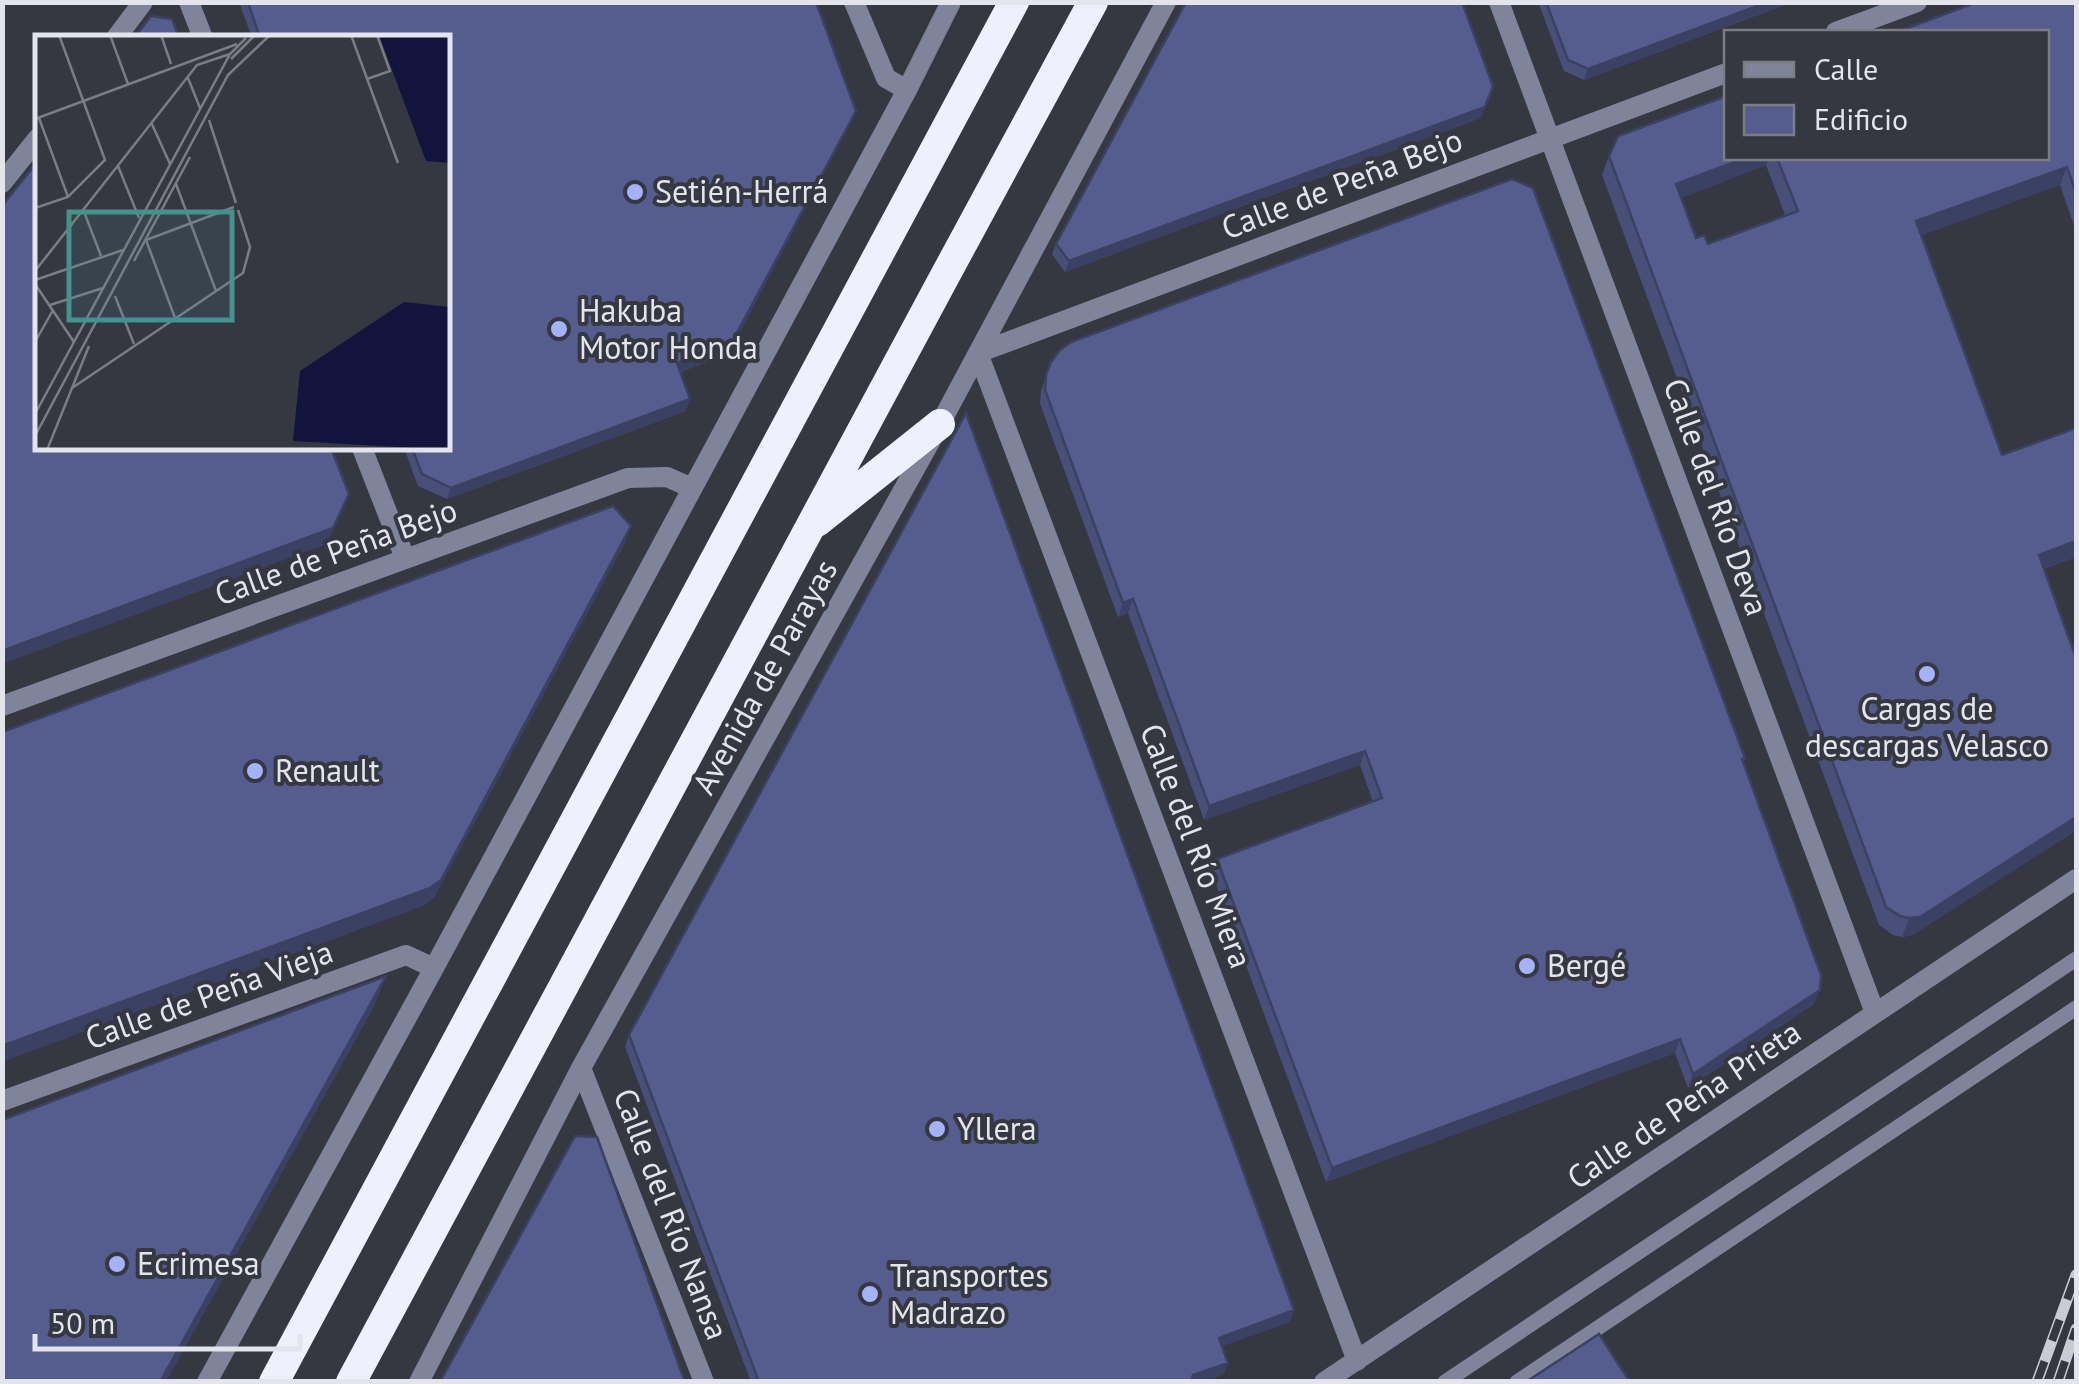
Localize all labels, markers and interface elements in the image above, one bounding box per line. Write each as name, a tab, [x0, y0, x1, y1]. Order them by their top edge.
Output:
legend	[1724, 30, 2049, 160]
inset map	[35, 35, 450, 450]
text: Calle	[1814, 49, 1878, 88]
text: Edificio	[1814, 99, 1908, 138]
street label: Calle de Peña Bejo	[1215, 118, 1468, 248]
place label: Setién-Herrá	[655, 170, 828, 212]
marker: Setién-Herrá	[624, 181, 646, 203]
place label: Hakuba Motor Honda	[579, 289, 758, 368]
marker: Hakuba Motor Honda	[548, 318, 570, 340]
street label: Calle del Río Deva	[1655, 372, 1779, 621]
street label: Calle de Peña Bejo	[209, 488, 462, 614]
street label: Avenida de Parayas	[682, 552, 846, 801]
marker: Cargas de descargas Velasco	[1916, 663, 1938, 685]
place label: Cargas de descargas Velasco	[1805, 687, 2049, 766]
street label: Calle del Río Miera	[1131, 718, 1263, 974]
place label: Renault	[275, 749, 380, 791]
marker: Renault	[244, 760, 266, 782]
street label: Calle de Peña Vieja	[79, 930, 338, 1058]
place label: Bergé	[1547, 944, 1626, 986]
marker: Bergé	[1516, 955, 1538, 977]
street label: Calle de Peña Prieta	[1558, 1010, 1808, 1198]
street label: Calle del Río Nansa	[605, 1082, 739, 1345]
place label: Yllera	[957, 1107, 1037, 1149]
marker: Yllera	[926, 1118, 948, 1140]
place label: Ecrimesa	[137, 1242, 260, 1284]
marker: Ecrimesa	[106, 1253, 128, 1275]
place label: Transportes Madrazo	[890, 1254, 1049, 1333]
marker: Transportes Madrazo	[859, 1283, 881, 1305]
scale bar	[35, 1289, 300, 1351]
text: 50 m	[50, 1303, 115, 1342]

